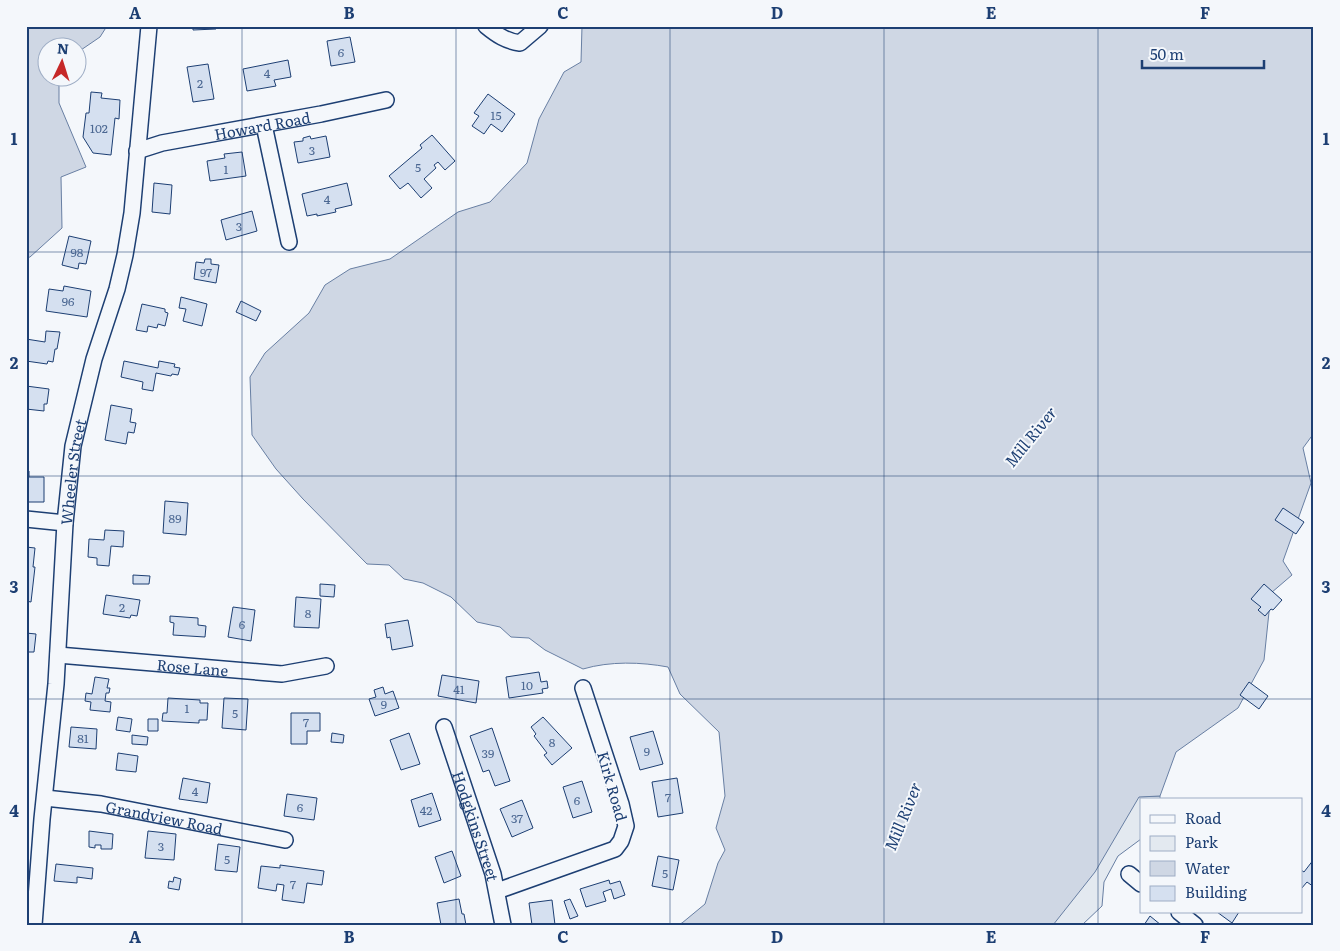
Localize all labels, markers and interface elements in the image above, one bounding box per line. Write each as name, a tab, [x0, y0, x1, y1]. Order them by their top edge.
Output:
text: A	[129, 0, 141, 24]
text: B	[343, 0, 355, 24]
text: C	[557, 0, 569, 24]
text: D	[771, 0, 783, 24]
text: E	[986, 0, 997, 24]
text: F	[1200, 0, 1210, 24]
north arrow	[38, 38, 88, 88]
text: N	[56, 38, 70, 58]
scale bar	[1142, 38, 1265, 70]
text: 50 m	[1150, 42, 1184, 65]
house number: 6	[338, 43, 345, 61]
house number: 4	[264, 64, 271, 82]
house number: 2	[197, 74, 203, 92]
street label: Howard Road	[212, 105, 312, 145]
house number: 15	[491, 106, 501, 124]
house number: 102	[90, 119, 108, 137]
text: 1	[11, 126, 18, 150]
text: 1	[1323, 126, 1330, 150]
house number: 3	[309, 141, 315, 159]
house number: 5	[415, 158, 421, 176]
house number: 1	[224, 160, 229, 178]
house number: 4	[324, 190, 331, 208]
house number: 3	[236, 217, 242, 235]
house number: 98	[71, 243, 84, 261]
house number: 97	[200, 263, 212, 281]
house number: 96	[62, 292, 75, 310]
text: 2	[10, 350, 19, 374]
text: 2	[1322, 350, 1331, 374]
water label: Mill River	[998, 401, 1062, 471]
street label: Wheeler Street	[53, 416, 91, 526]
house number: 89	[169, 509, 181, 527]
text: 3	[10, 574, 19, 598]
text: 3	[1322, 574, 1331, 598]
house number: 2	[119, 598, 125, 616]
house number: 8	[305, 604, 312, 622]
house number: 6	[239, 615, 246, 633]
street label: Rose Lane	[156, 652, 229, 681]
house number: 10	[521, 676, 533, 694]
house number: 41	[453, 680, 465, 698]
house number: 9	[381, 695, 387, 713]
house number: 1	[185, 699, 190, 717]
house number: 5	[232, 704, 238, 722]
house number: 7	[303, 713, 309, 731]
house number: 81	[77, 729, 89, 747]
house number: 8	[549, 733, 556, 751]
house number: 9	[644, 742, 650, 760]
house number: 39	[482, 744, 494, 762]
street label: Kirk Road	[592, 748, 634, 824]
street label: Hodgkins Street	[448, 767, 506, 883]
water label: Mill River	[877, 778, 927, 854]
house number: 4	[192, 782, 199, 800]
house number: 7	[665, 788, 671, 806]
house number: 6	[574, 791, 581, 809]
street label: Grandview Road	[104, 794, 225, 839]
text: 4	[9, 798, 19, 822]
house number: 6	[297, 798, 304, 816]
legend	[1140, 798, 1302, 914]
text: 4	[1321, 798, 1331, 822]
house number: 42	[420, 801, 432, 819]
text: Road	[1185, 806, 1221, 829]
house number: 37	[511, 809, 523, 827]
text: Park	[1185, 830, 1219, 853]
house number: 3	[158, 837, 164, 855]
house number: 5	[224, 850, 230, 868]
text: Water	[1185, 856, 1230, 879]
house number: 5	[662, 864, 668, 882]
house number: 7	[290, 875, 296, 893]
text: Building	[1185, 880, 1247, 903]
text: A	[129, 924, 141, 948]
text: B	[343, 924, 355, 948]
text: C	[557, 924, 569, 948]
text: D	[771, 924, 783, 948]
text: E	[986, 924, 997, 948]
text: F	[1200, 924, 1210, 948]

